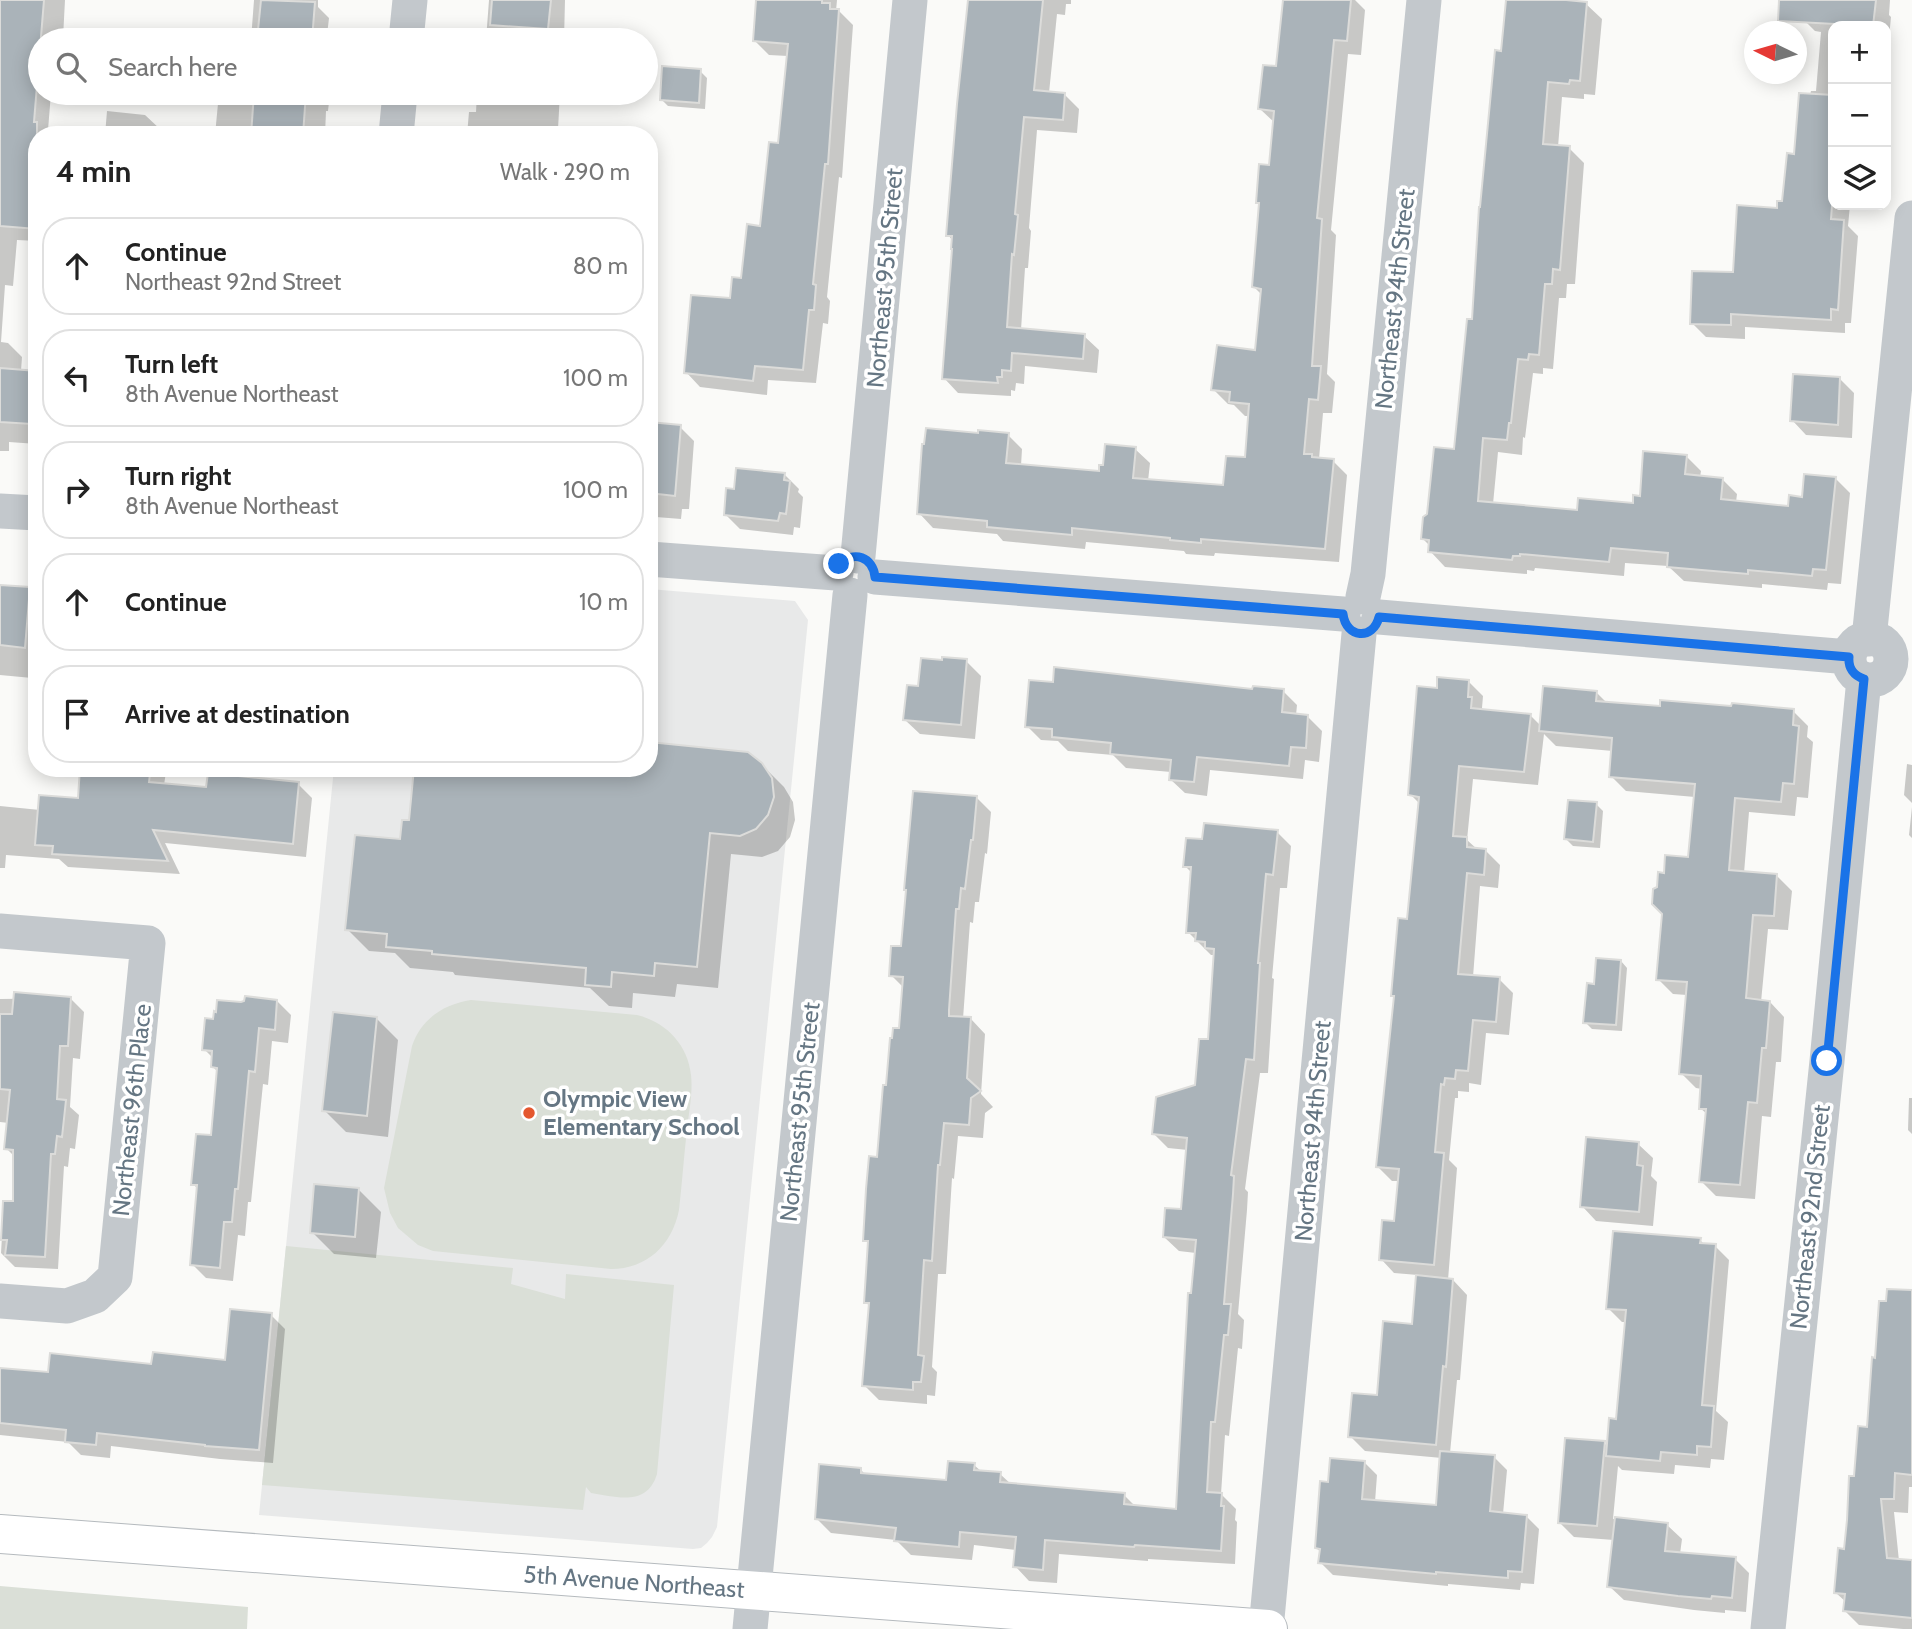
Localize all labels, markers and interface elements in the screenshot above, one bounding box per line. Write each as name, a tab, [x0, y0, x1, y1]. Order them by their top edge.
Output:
north arrow	[1744, 21, 1807, 84]
map controls	[1828, 21, 1891, 210]
button: +	[1828, 21, 1891, 84]
search box	[28, 28, 658, 105]
icon: search	[52, 48, 90, 86]
text: Search here	[108, 51, 237, 83]
button: −	[1828, 84, 1891, 147]
button: layers	[1828, 147, 1891, 210]
text: 4 min	[56, 153, 131, 190]
text: Walk · 290 m	[500, 158, 630, 186]
street label: Northeast 95th Street	[860, 167, 909, 389]
street label: Northeast 94th Street	[1369, 187, 1420, 411]
text: Continue	[125, 236, 227, 268]
icon: ahead	[58, 247, 96, 285]
text: 80 m	[573, 252, 628, 280]
text: Northeast 92nd Street	[125, 268, 341, 296]
text: Turn left	[125, 348, 218, 380]
icon: left	[58, 359, 96, 397]
text: 100 m	[563, 364, 628, 392]
text: 8th Avenue Northeast	[125, 380, 339, 408]
text: Turn right	[125, 460, 231, 492]
icon: right	[58, 471, 96, 509]
text: 100 m	[563, 476, 628, 504]
text: 8th Avenue Northeast	[125, 492, 339, 520]
route end	[823, 548, 854, 579]
icon: ahead	[58, 583, 96, 621]
text: Continue	[125, 586, 227, 618]
text: 10 m	[579, 588, 628, 616]
icon: arrive	[58, 695, 96, 733]
text: Arrive at destination	[125, 698, 350, 730]
street label: Northeast 95th Street	[774, 1001, 825, 1223]
street label: Northeast 96th Place	[106, 1002, 157, 1218]
street label: Northeast 94th Street	[1288, 1019, 1337, 1242]
route start	[1811, 1045, 1842, 1076]
place label: Olympic View Elementary School	[543, 1084, 740, 1141]
street label: Northeast 92nd Street	[1783, 1103, 1836, 1331]
marker: Olympic View Elementary School	[521, 1105, 537, 1121]
street label: 5th Avenue Northeast	[523, 1559, 745, 1604]

